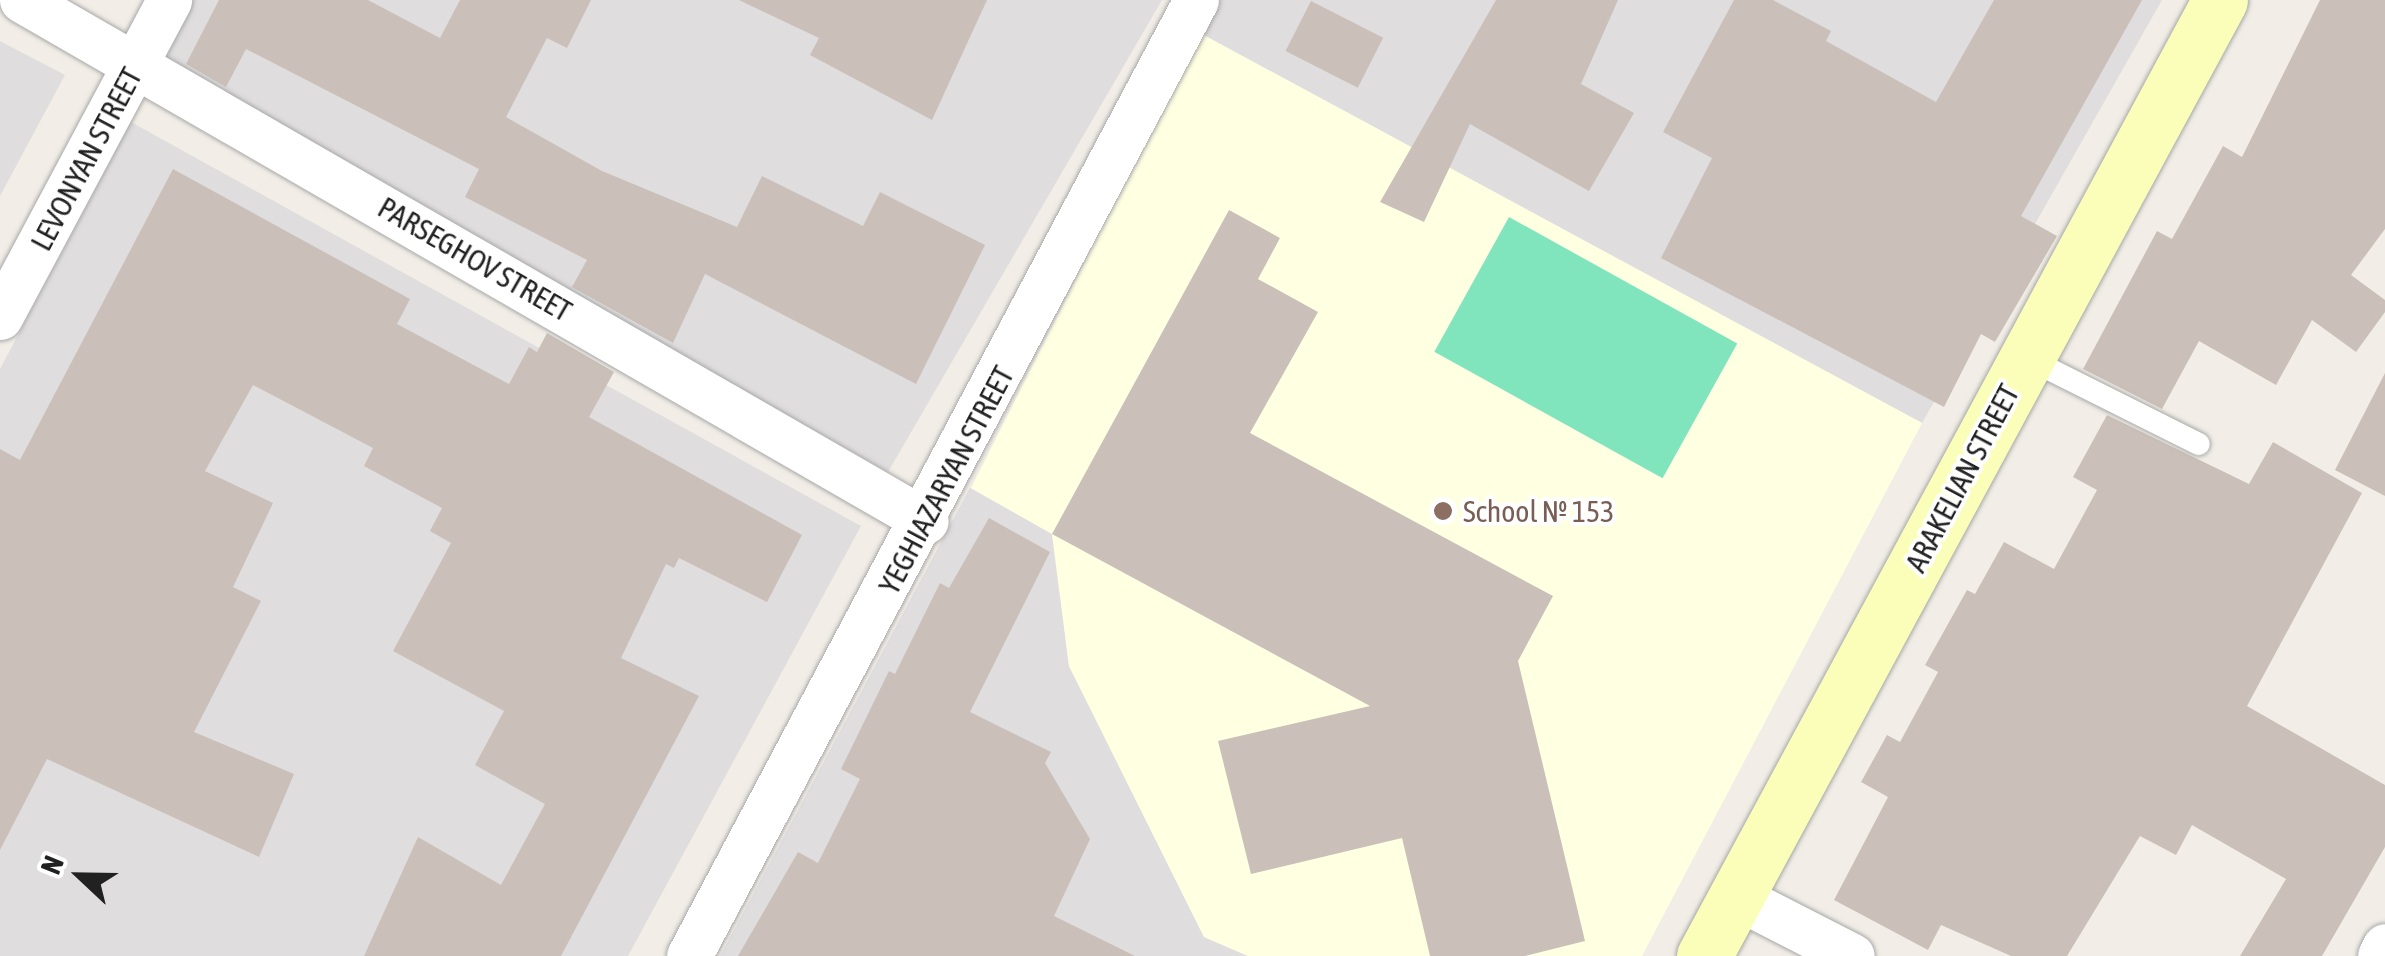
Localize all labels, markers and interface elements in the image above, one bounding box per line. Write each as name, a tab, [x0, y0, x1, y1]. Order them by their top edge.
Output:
street label: LEVONYAN STREET	[23, 61, 149, 257]
street label: PARSEGHOV STREET	[372, 189, 578, 329]
street label: YEGHIAZARYAN STREET	[871, 360, 1021, 600]
street label: ARAKELIAN STREET	[1897, 378, 2027, 578]
place label: School № 153	[1463, 493, 1614, 529]
marker: School № 153	[1432, 500, 1454, 522]
north arrow	[30, 826, 130, 926]
text: N	[34, 851, 70, 878]

